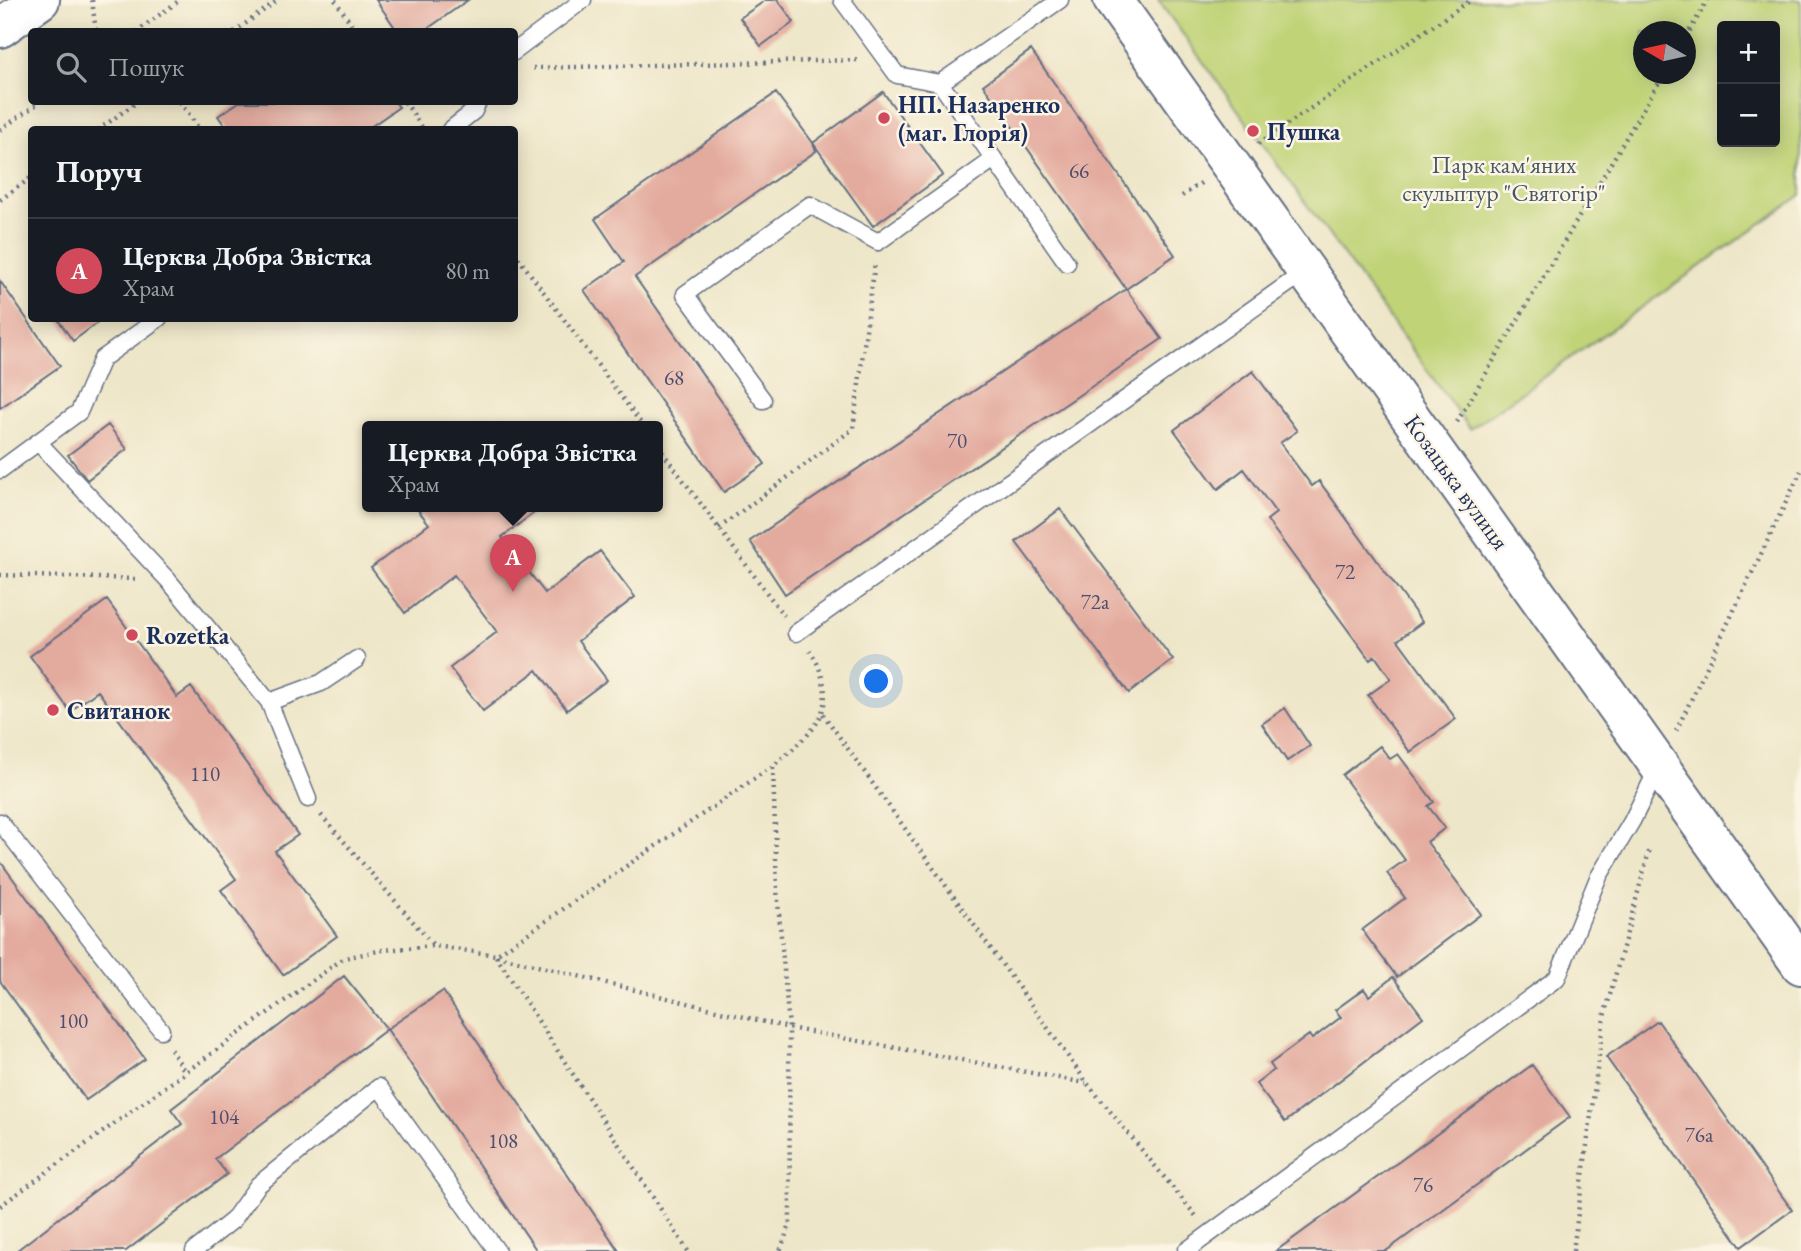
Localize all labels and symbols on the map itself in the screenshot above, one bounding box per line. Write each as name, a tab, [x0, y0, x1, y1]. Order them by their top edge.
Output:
north arrow	[1633, 21, 1696, 84]
place label: НП. Назаренко (маг. Глорія)	[898, 89, 1060, 148]
marker: НП. Назаренко (маг. Глорія)	[876, 110, 892, 126]
place label: Пушка	[1267, 116, 1341, 148]
marker: Пушка	[1245, 123, 1261, 139]
park label: Парк кам'яних скульптур "Святогір"	[1402, 149, 1606, 208]
house number: 66	[1069, 157, 1089, 184]
house number: 68	[664, 364, 684, 391]
street label: Козацька вулиця	[1397, 408, 1517, 556]
house number: 70	[947, 427, 967, 454]
pin: A	[490, 534, 536, 592]
house number: 72	[1335, 558, 1355, 585]
house number: 72а	[1081, 588, 1110, 615]
place label: Rozetka	[146, 620, 230, 651]
marker: Rozetka	[124, 627, 140, 643]
your location	[859, 664, 893, 698]
place label: Свитанок	[67, 695, 171, 726]
marker: Свитанок	[45, 702, 61, 718]
house number: 110	[190, 760, 220, 787]
house number: 100	[58, 1007, 88, 1034]
house number: 104	[209, 1103, 240, 1130]
house number: 76а	[1685, 1121, 1714, 1148]
house number: 108	[488, 1127, 518, 1154]
house number: 76	[1413, 1171, 1433, 1198]

